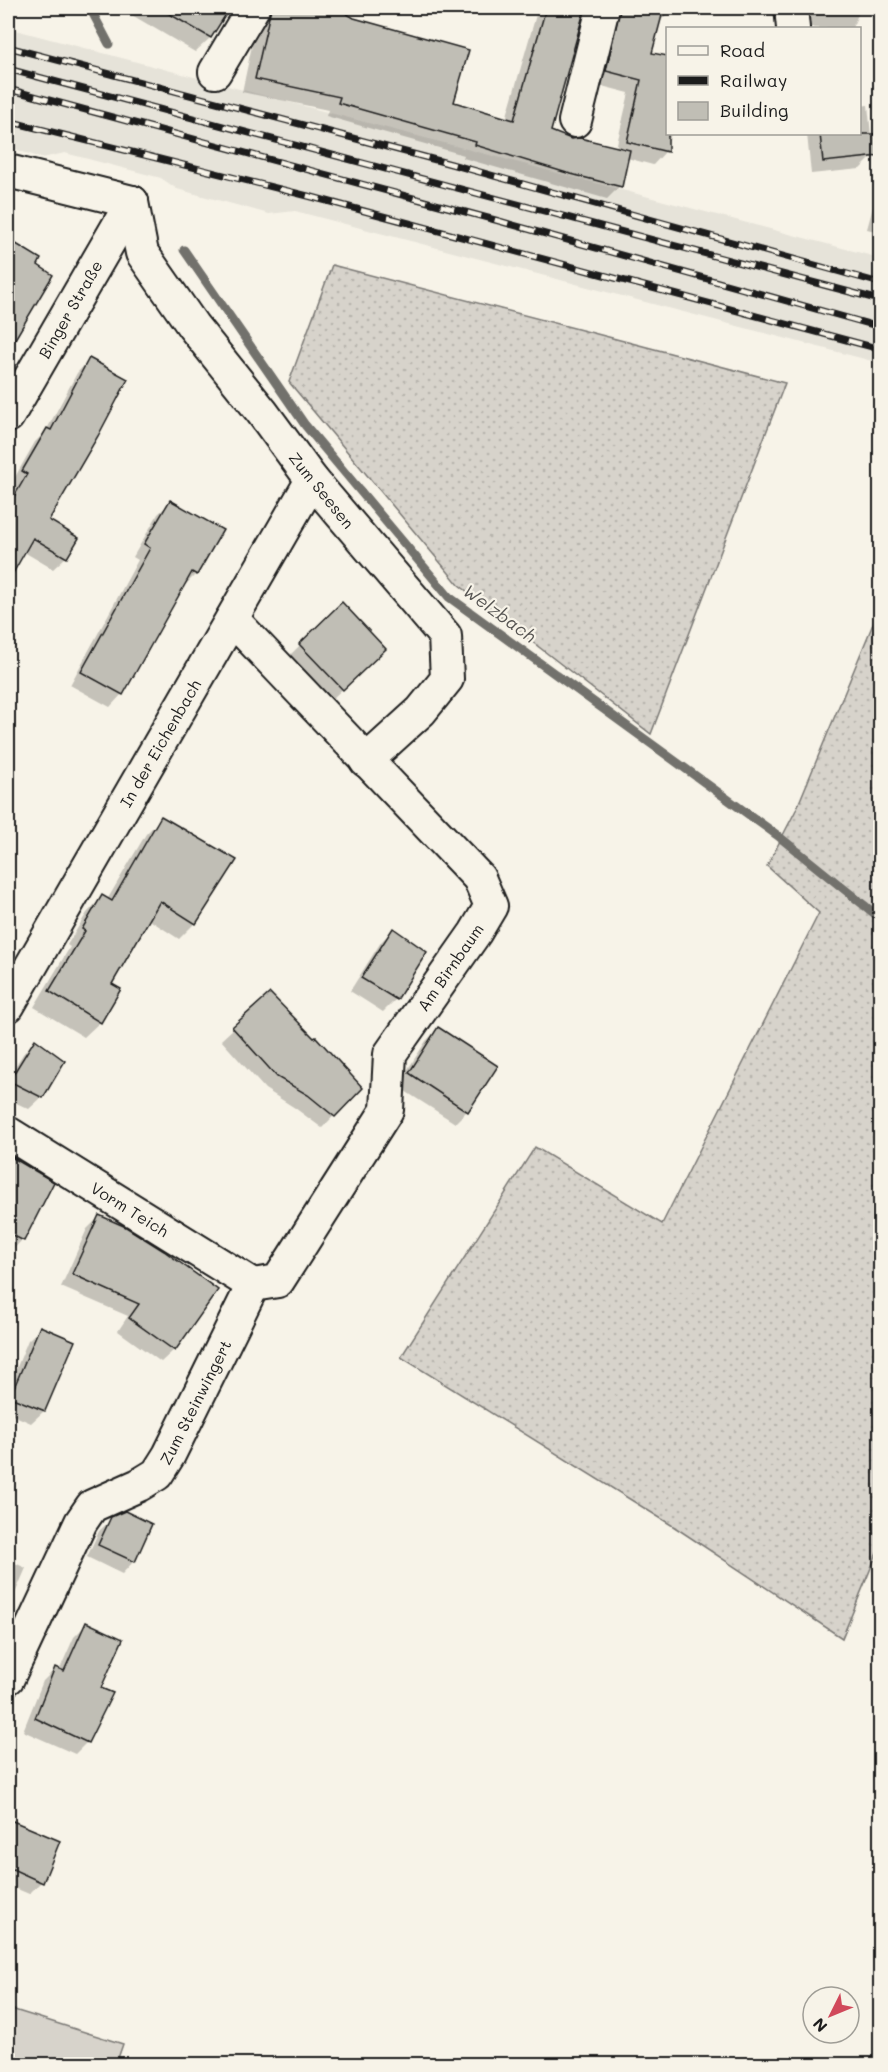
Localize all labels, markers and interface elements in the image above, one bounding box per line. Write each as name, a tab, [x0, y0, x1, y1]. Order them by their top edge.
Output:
legend	[666, 27, 861, 135]
text: Road	[720, 38, 765, 62]
text: Railway	[720, 68, 787, 92]
text: Building	[720, 98, 788, 122]
street label: Binger Straße	[33, 256, 107, 362]
street label: Zum Seesen	[285, 447, 359, 533]
water label: Welzbach	[459, 578, 541, 648]
street label: In der Eichenbach	[115, 675, 205, 811]
street label: Am Birnbaum	[412, 919, 488, 1015]
street label: Vorm Teich	[87, 1177, 173, 1241]
street label: Zum Steinwingert	[154, 1336, 236, 1468]
north arrow	[801, 1985, 861, 2045]
text: N	[808, 2014, 831, 2037]

